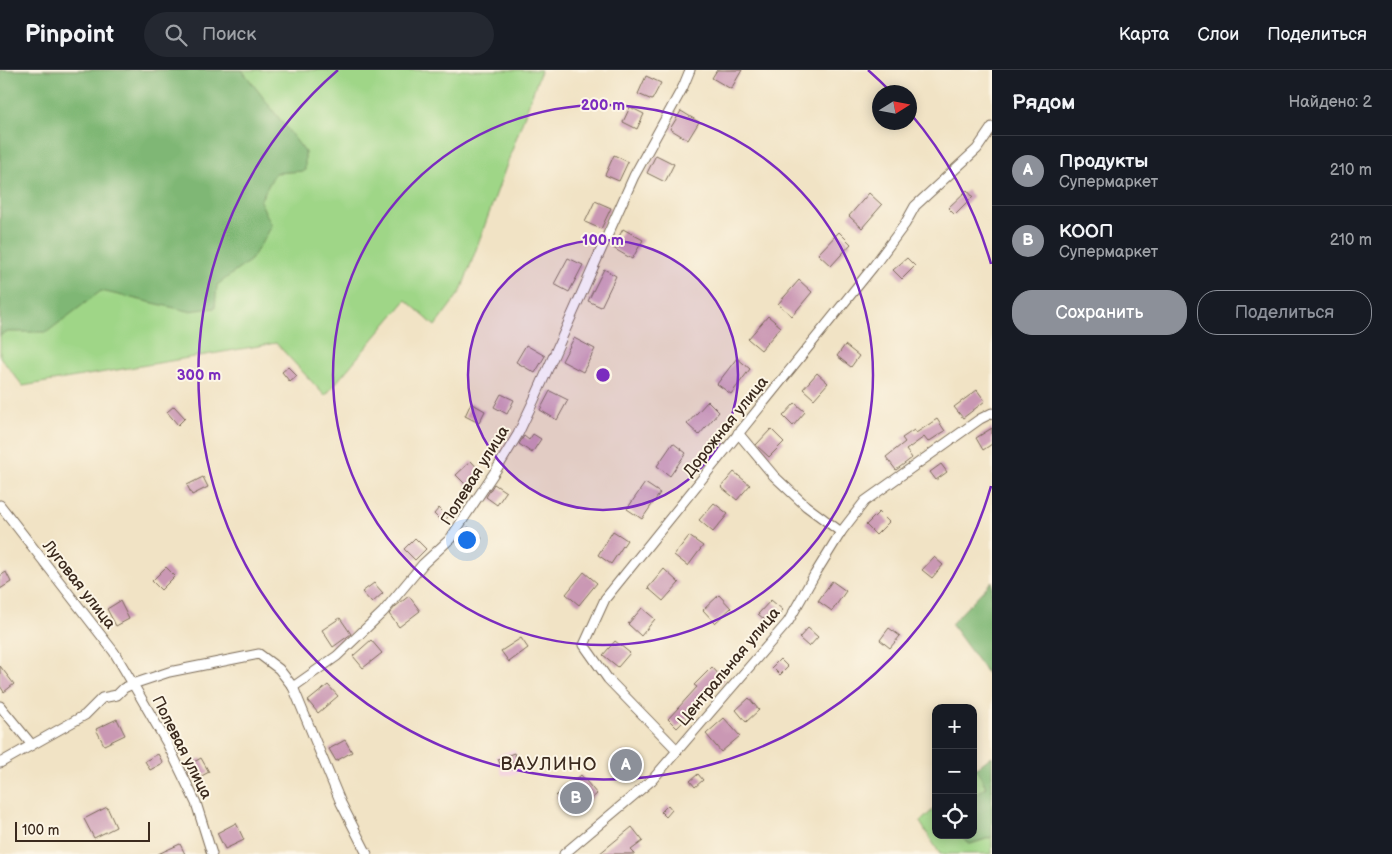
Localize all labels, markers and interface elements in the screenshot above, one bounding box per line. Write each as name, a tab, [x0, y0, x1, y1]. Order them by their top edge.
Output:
search box	[144, 12, 494, 57]
text: Pinpoint	[25, 20, 114, 49]
icon: search	[162, 21, 190, 49]
text: Поиск	[202, 23, 256, 46]
text: Карта	[1119, 24, 1169, 45]
text: Слои	[1197, 24, 1239, 45]
text: Поделиться	[1267, 24, 1367, 45]
north arrow	[872, 85, 917, 130]
text: Рядом	[1012, 90, 1075, 115]
text: Найдено: 2	[1288, 93, 1372, 112]
text: 200 m	[581, 96, 625, 115]
text: Продукты	[1059, 150, 1148, 173]
text: A	[1023, 161, 1033, 180]
text: 210 m	[1330, 161, 1372, 180]
text: Супермаркет	[1059, 173, 1158, 192]
text: КООП	[1059, 220, 1113, 243]
text: 100 m	[582, 231, 624, 250]
text: B	[1022, 231, 1034, 250]
text: 210 m	[1330, 231, 1372, 250]
text: Супермаркет	[1059, 243, 1158, 262]
button: Сохранить	[1012, 290, 1187, 335]
button: Поделиться	[1197, 290, 1372, 335]
text: 300 m	[177, 366, 221, 385]
centre of rings	[594, 366, 612, 384]
street label: Дорожная улица	[680, 372, 773, 481]
street label: Полевая улица	[437, 422, 514, 529]
your location	[454, 527, 480, 553]
street label: Луговая улица	[38, 536, 120, 633]
street label: Центральная улица	[674, 603, 785, 730]
street label: Полевая улица	[147, 693, 216, 803]
map controls	[932, 704, 977, 839]
button: +	[932, 704, 977, 749]
pin: A	[610, 746, 642, 784]
button: −	[932, 749, 977, 794]
district label: ВАУЛИНО	[501, 753, 597, 776]
pin: B	[560, 779, 592, 817]
button: locate	[932, 794, 977, 839]
scale bar	[15, 819, 150, 842]
text: 100 m	[22, 822, 59, 839]

